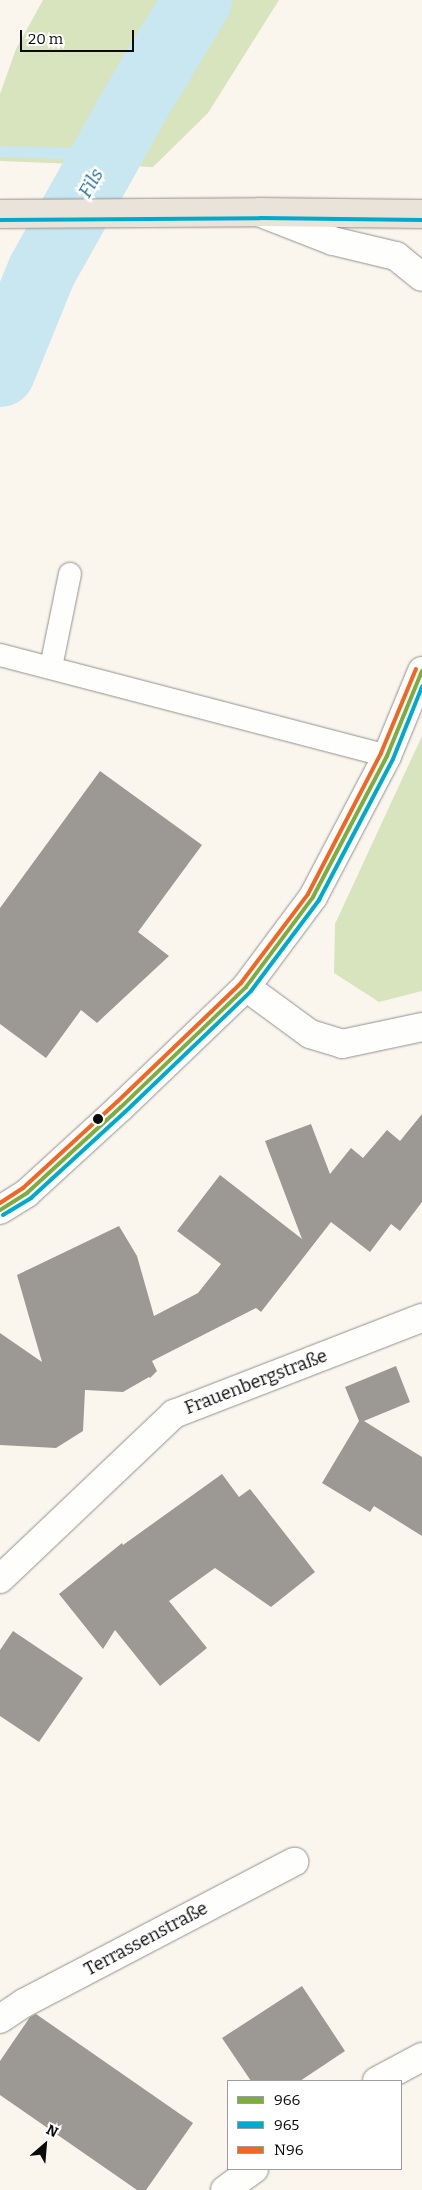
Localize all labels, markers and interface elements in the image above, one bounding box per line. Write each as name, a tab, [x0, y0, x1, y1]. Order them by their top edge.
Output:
scale bar	[22, 20, 136, 52]
text: 20 m	[28, 30, 63, 48]
water label: Fils	[74, 164, 108, 202]
unlabelled marker	[93, 1114, 103, 1124]
street label: Frauenbergstraße	[182, 1345, 330, 1419]
street label: Terrassenstraße	[81, 1897, 211, 1981]
legend	[227, 2080, 402, 2170]
text: 966	[274, 2091, 300, 2109]
text: 965	[274, 2116, 299, 2134]
north arrow	[20, 2120, 70, 2170]
text: N	[43, 2121, 61, 2141]
text: N96	[274, 2141, 303, 2159]

